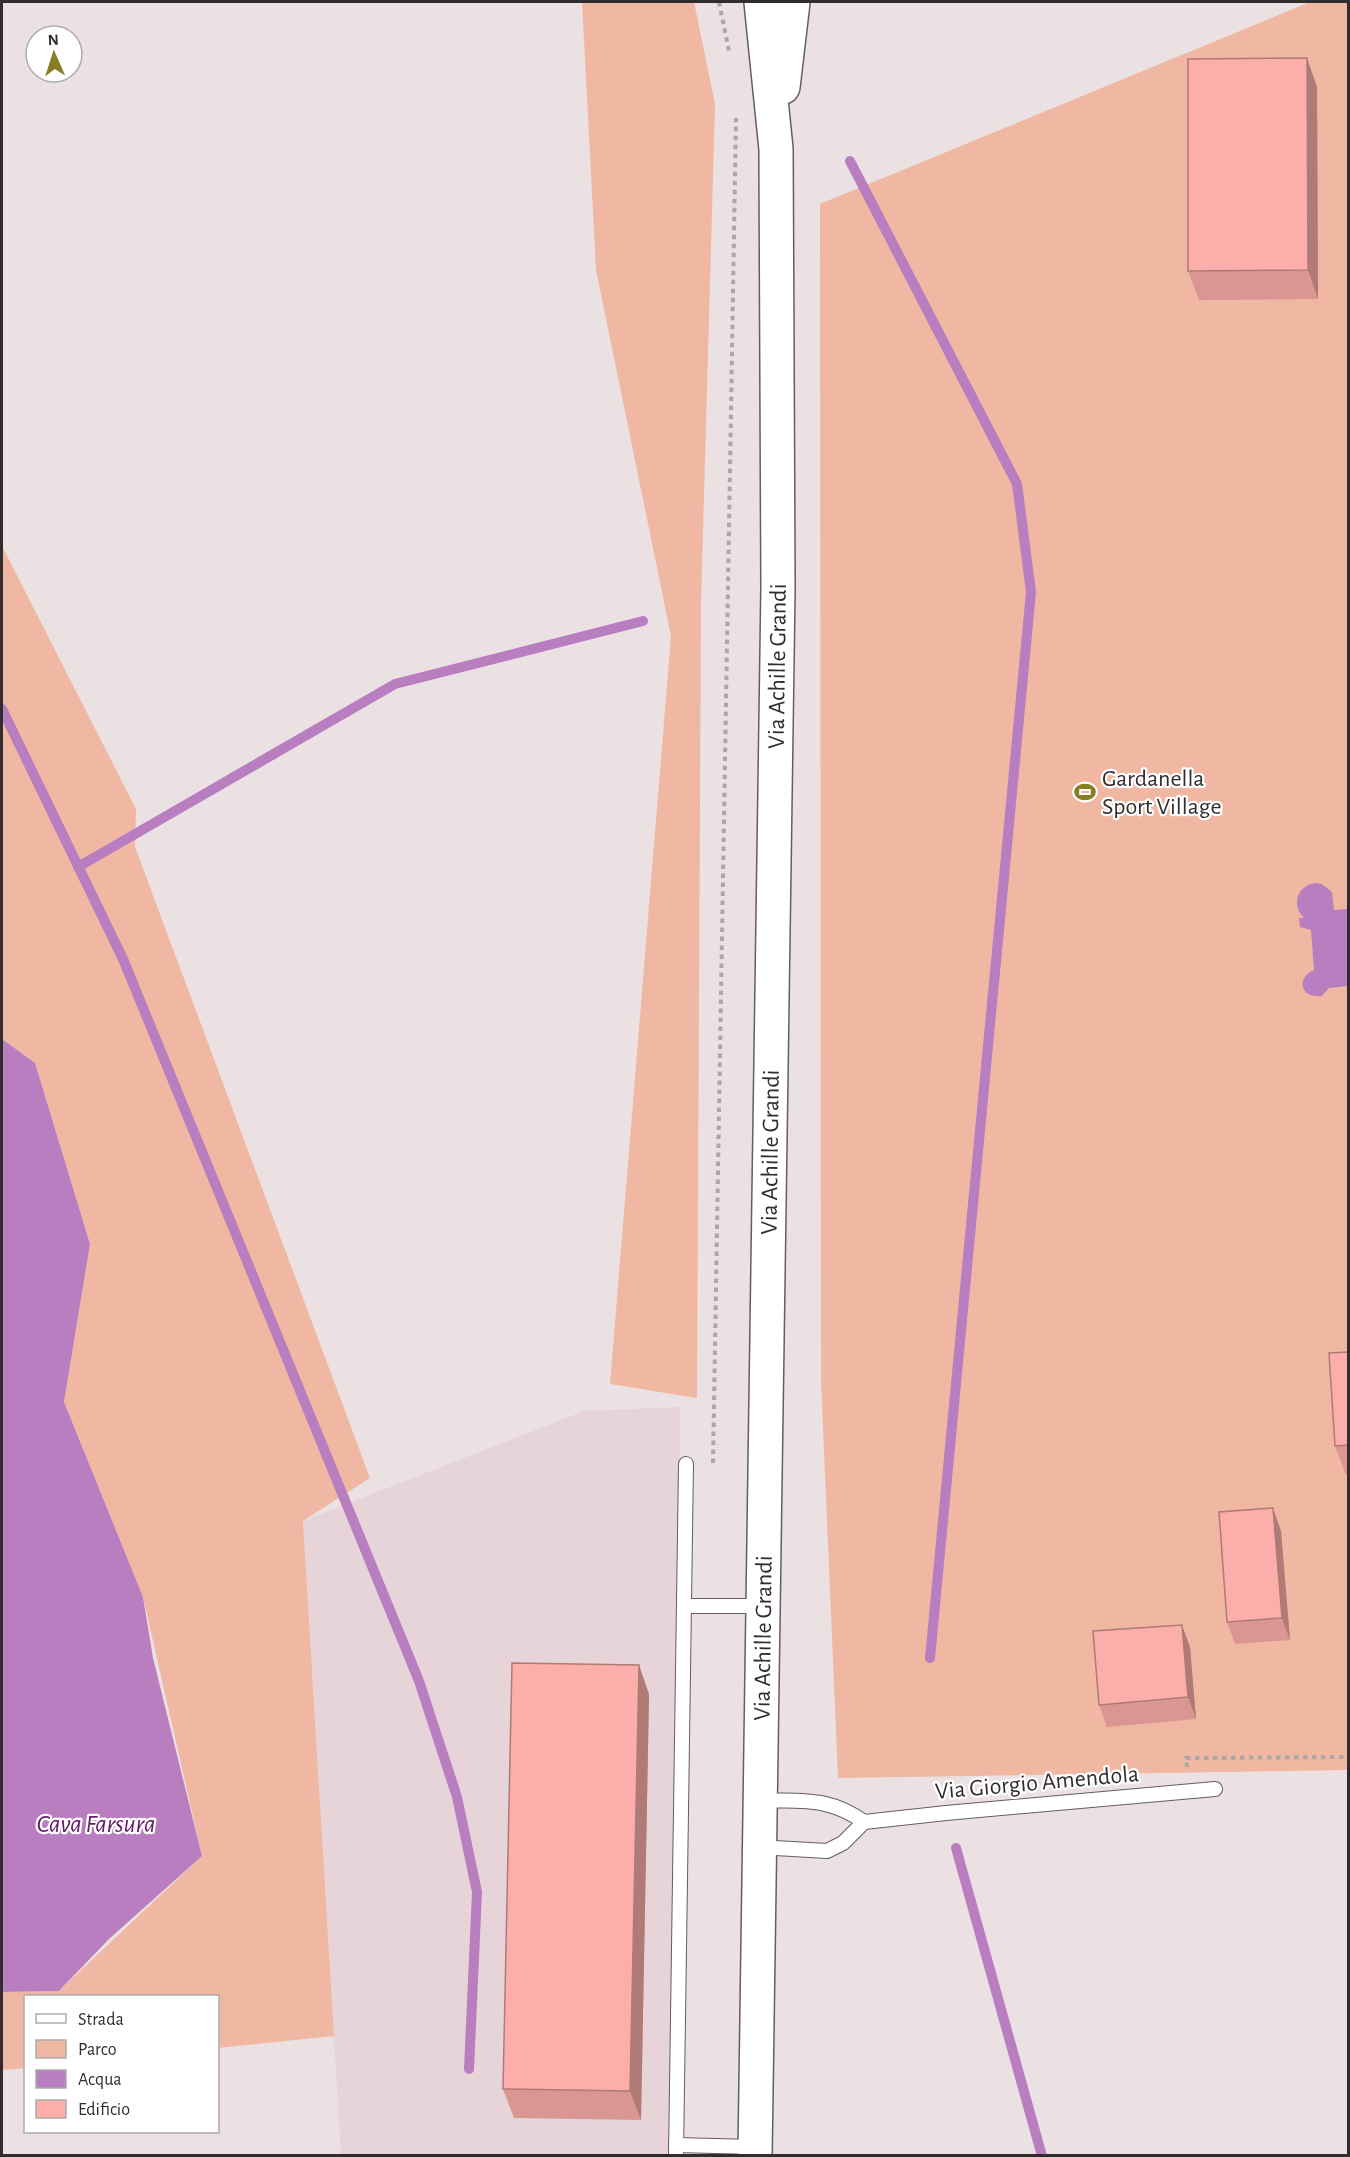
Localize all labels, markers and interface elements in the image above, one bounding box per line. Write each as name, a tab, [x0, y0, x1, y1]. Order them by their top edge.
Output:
north arrow	[24, 24, 84, 84]
text: N	[47, 32, 59, 48]
street label: Via Achille Grandi	[765, 583, 791, 749]
place label: Gardanella Sport Village	[1102, 767, 1222, 819]
sports icon: Gardanella Sport Village	[1073, 780, 1097, 804]
street label: Via Achille Grandi	[758, 1069, 784, 1235]
street label: Via Achille Grandi	[750, 1555, 777, 1721]
street label: Via Giorgio Amendola	[934, 1762, 1140, 1804]
water label: Cava Farsura	[37, 1811, 155, 1837]
legend	[24, 1995, 219, 2133]
text: Strada	[78, 2011, 124, 2029]
text: Parco	[78, 2041, 117, 2059]
text: Acqua	[78, 2071, 122, 2089]
text: Edificio	[78, 2101, 130, 2119]

